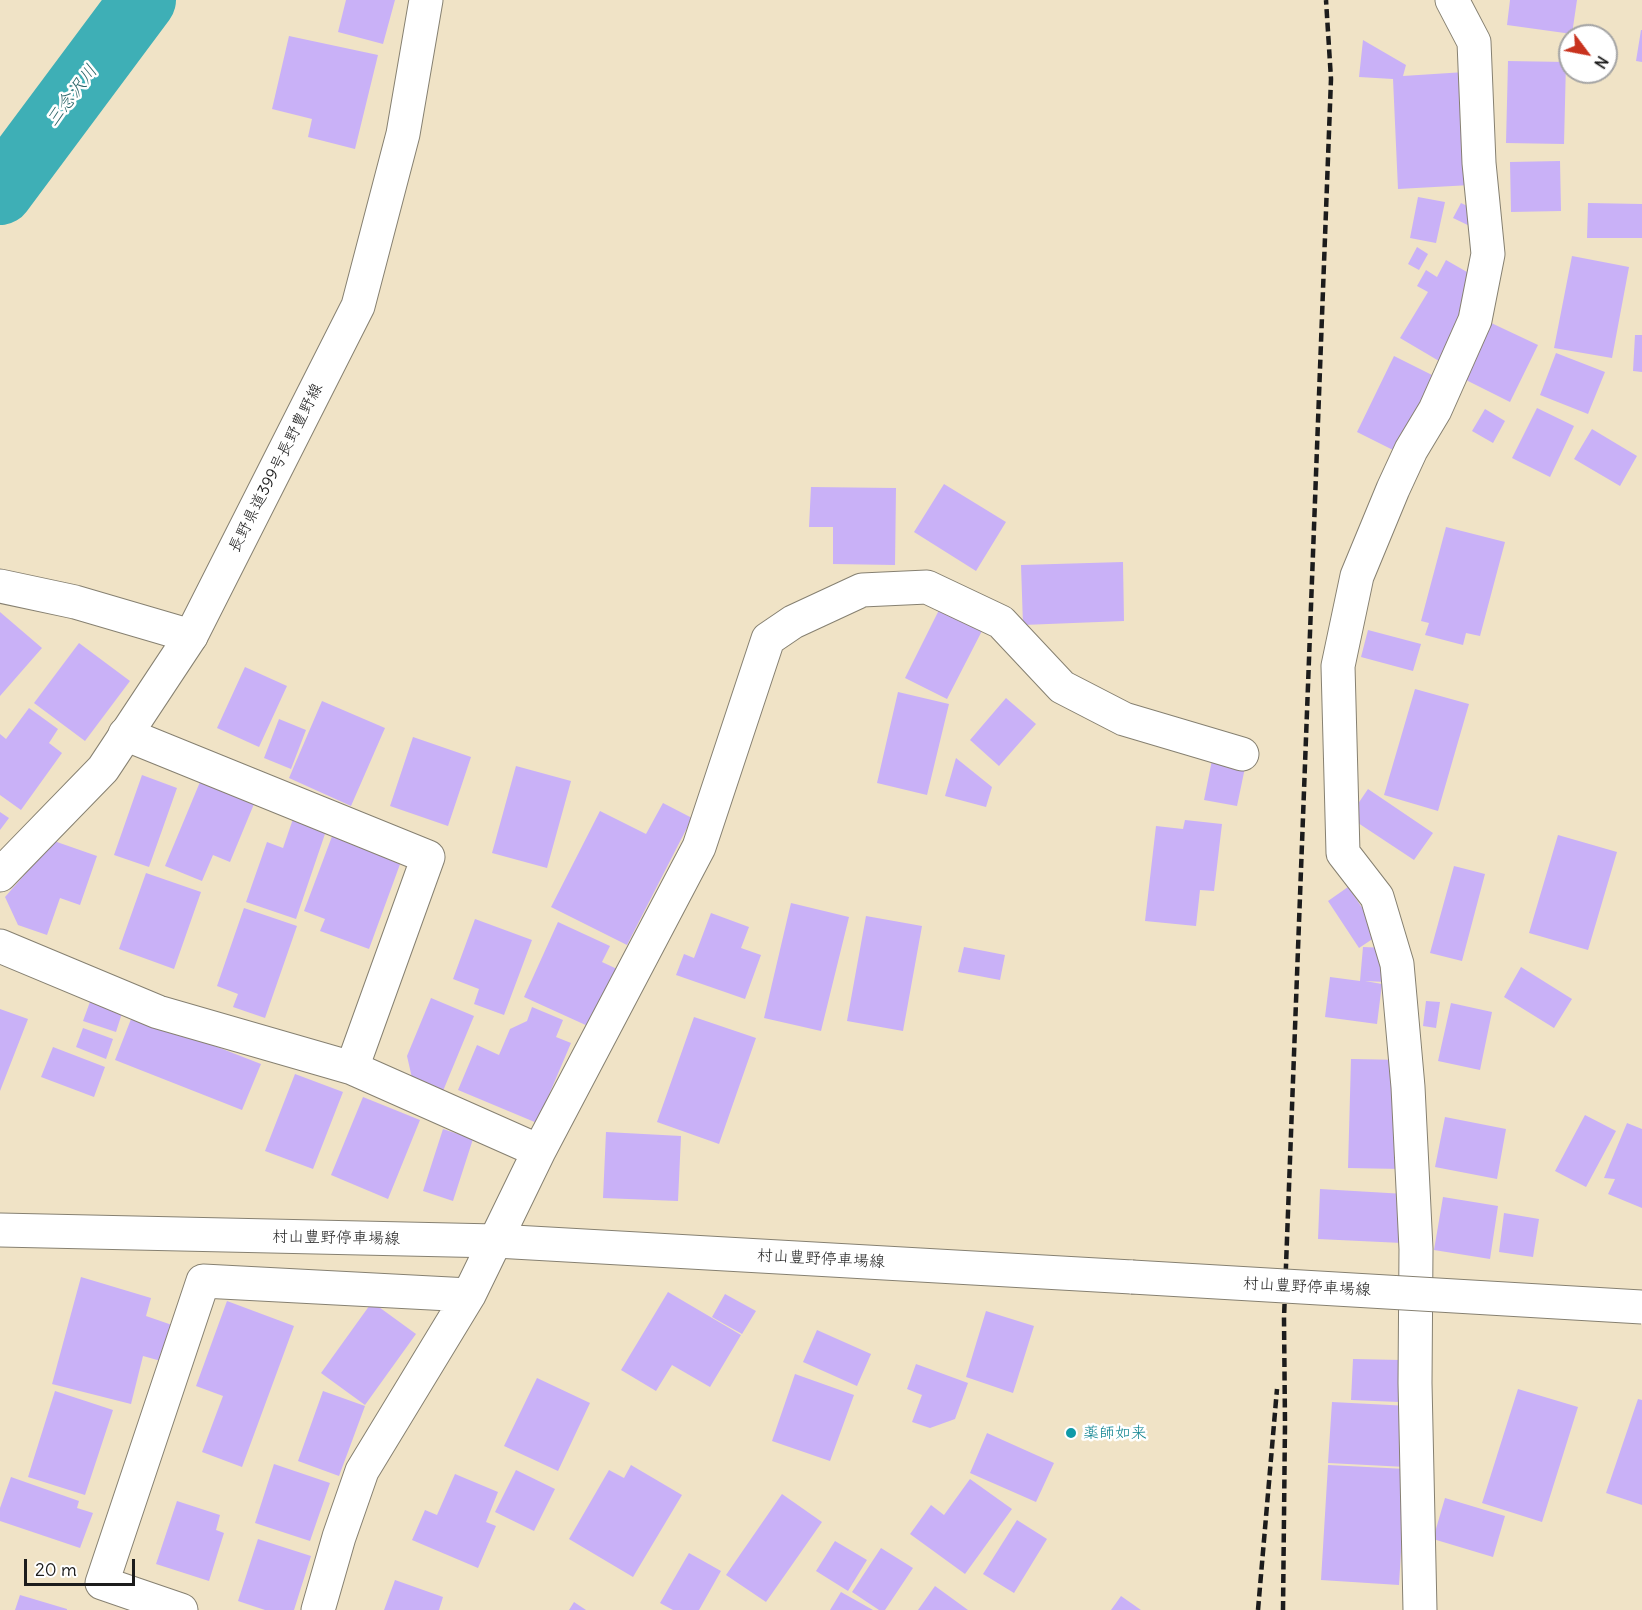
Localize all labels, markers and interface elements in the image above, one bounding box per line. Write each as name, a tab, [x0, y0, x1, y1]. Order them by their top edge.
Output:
north arrow	[1558, 24, 1618, 84]
text: N	[1590, 52, 1613, 72]
water label: 三念沢川	[42, 61, 102, 131]
street label: 長野県道399号長野豊野線	[225, 380, 327, 556]
street label: 村山豊野停車場線	[272, 1227, 400, 1249]
street label: 村山豊野停車場線	[757, 1246, 885, 1272]
street label: 村山豊野停車場線	[1243, 1274, 1371, 1300]
place label: 薬師如来	[1083, 1423, 1147, 1443]
marker: 薬師如来	[1064, 1426, 1078, 1440]
scale bar	[27, 1547, 138, 1585]
text: 20 m	[35, 1558, 77, 1581]

